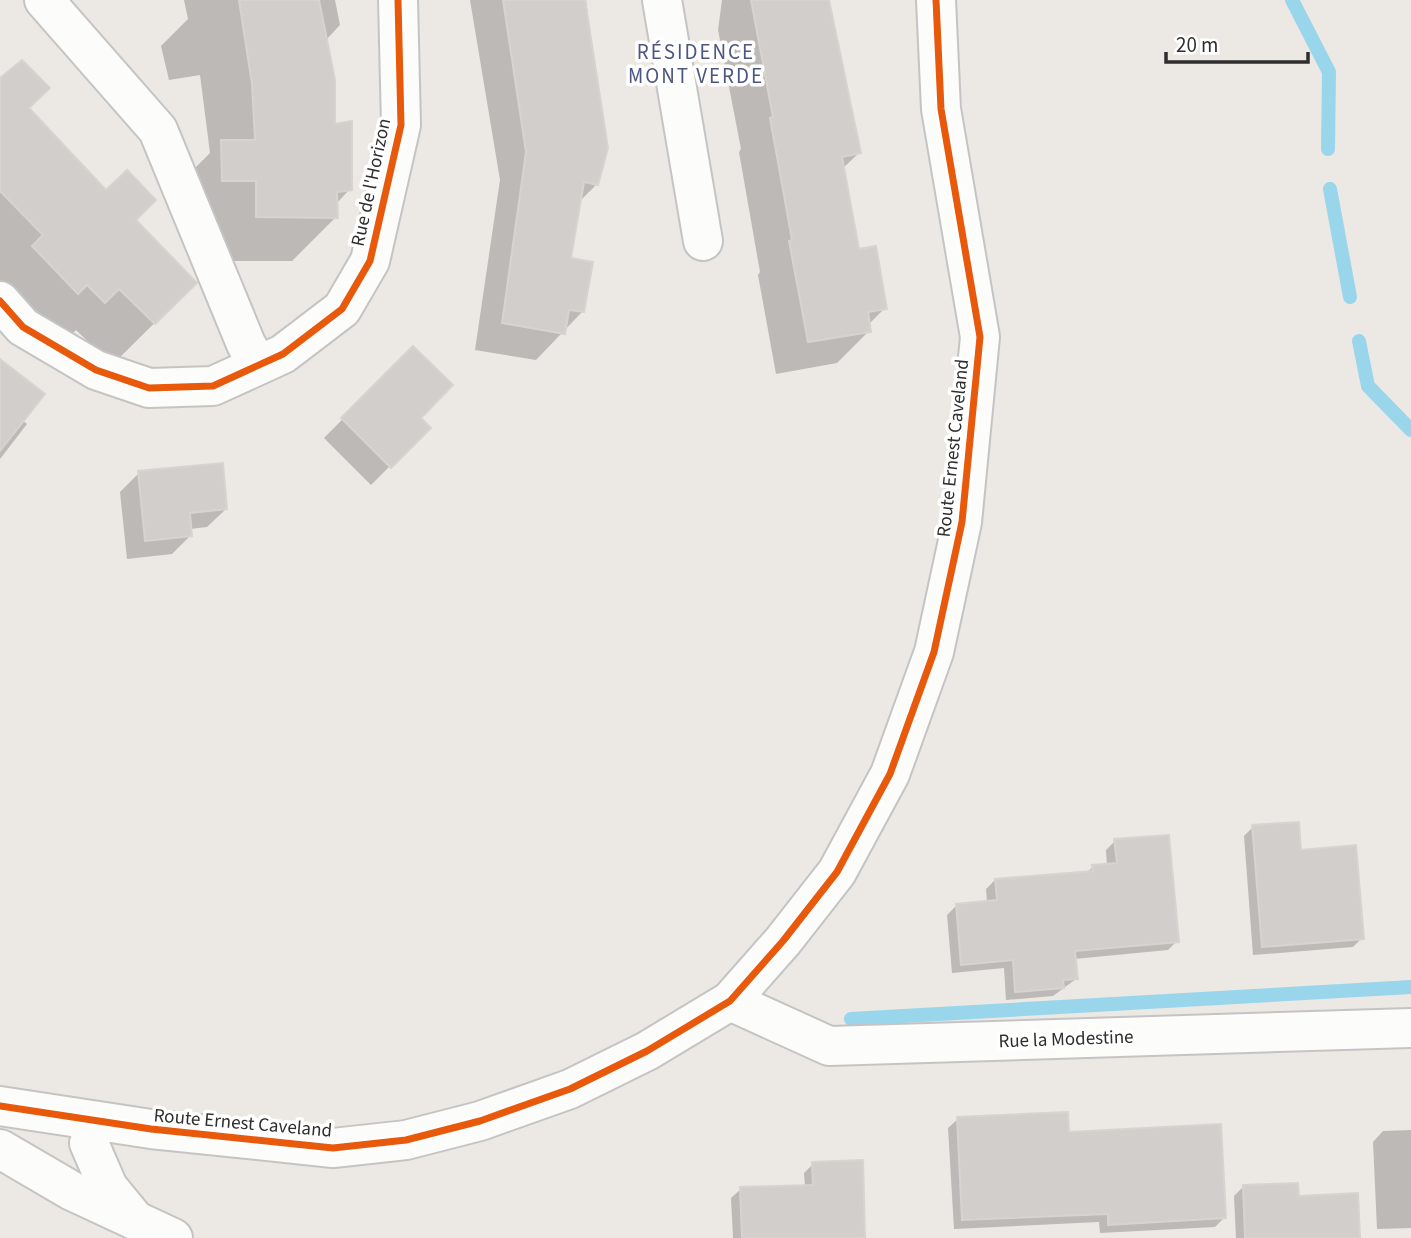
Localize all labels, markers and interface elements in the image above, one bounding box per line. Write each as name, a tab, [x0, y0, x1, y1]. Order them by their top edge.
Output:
scale bar	[1166, 21, 1308, 65]
text: 20 m	[1176, 30, 1218, 60]
district label: RÉSIDENCE MONT VERDE	[628, 37, 764, 91]
street label: Rue de l'Horizon	[345, 116, 398, 249]
street label: Route Ernest Caveland	[931, 358, 976, 539]
street label: Rue la Modestine	[998, 1024, 1134, 1055]
street label: Route Ernest Caveland	[153, 1102, 333, 1145]

